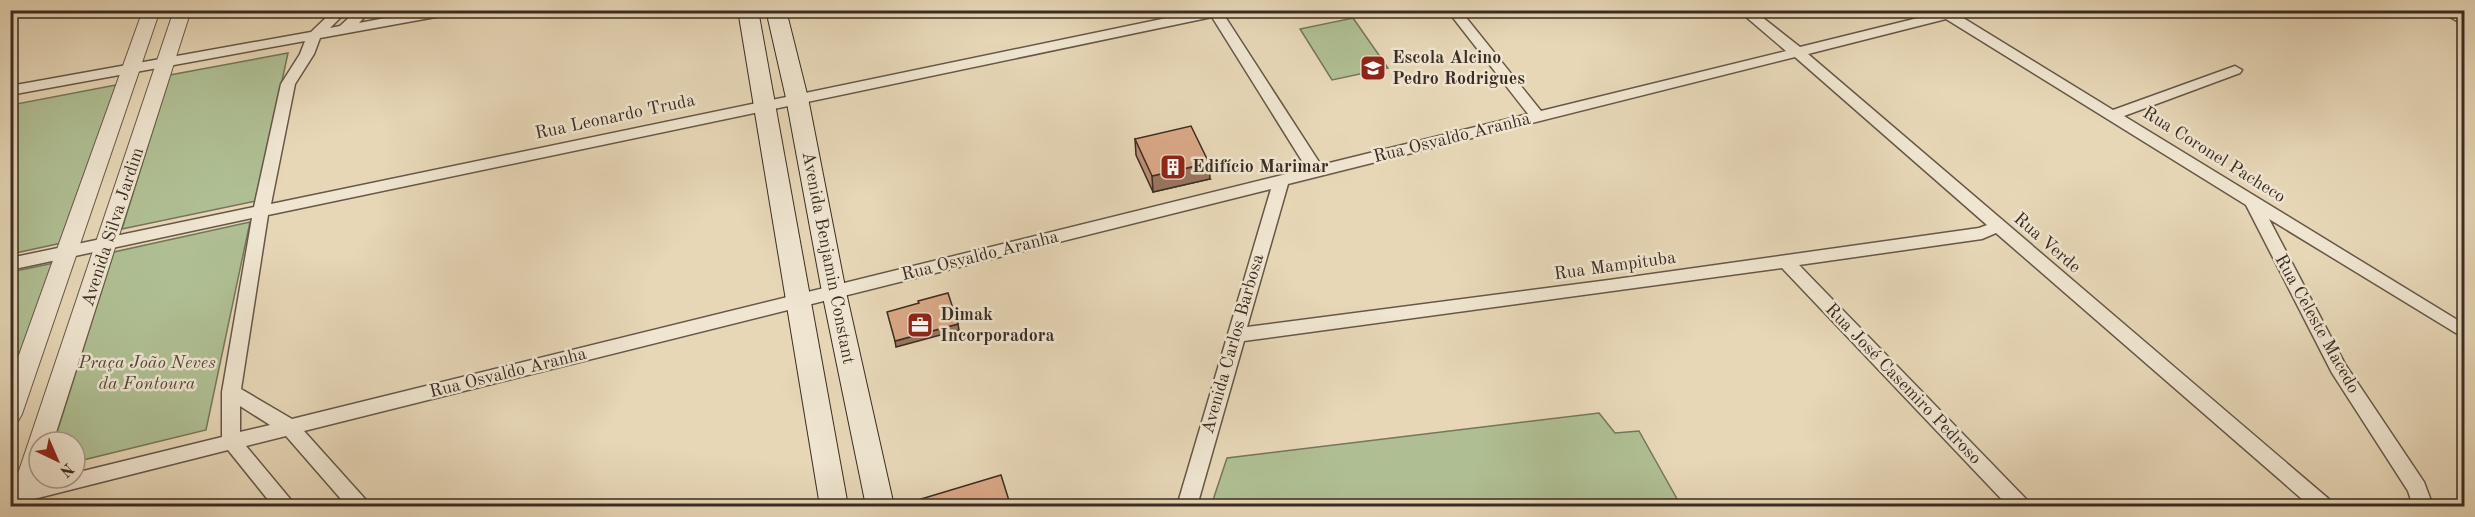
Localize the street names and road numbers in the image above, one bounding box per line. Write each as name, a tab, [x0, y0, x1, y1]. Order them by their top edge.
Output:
street label: Rua Leonardo Truda	[533, 91, 697, 143]
street label: Rua Coronel Pacheco	[2139, 104, 2289, 206]
street label: Rua Osvaldo Aranha	[1372, 110, 1533, 166]
street label: Avenida Silva Jardim	[79, 145, 147, 309]
street label: Avenida Benjamin Constant	[799, 150, 857, 366]
street label: Rua Verde	[2010, 209, 2084, 277]
street label: Rua Osvaldo Aranha	[900, 228, 1061, 284]
street label: Rua Mampituba	[1553, 249, 1677, 283]
street label: Avenida Carlos Barbosa	[1199, 252, 1267, 436]
street label: Rua Celeste Macedo	[2271, 252, 2363, 397]
street label: Rua José Casemiro Pedroso	[1822, 300, 1984, 468]
street label: Rua Osvaldo Aranha	[428, 345, 589, 401]

